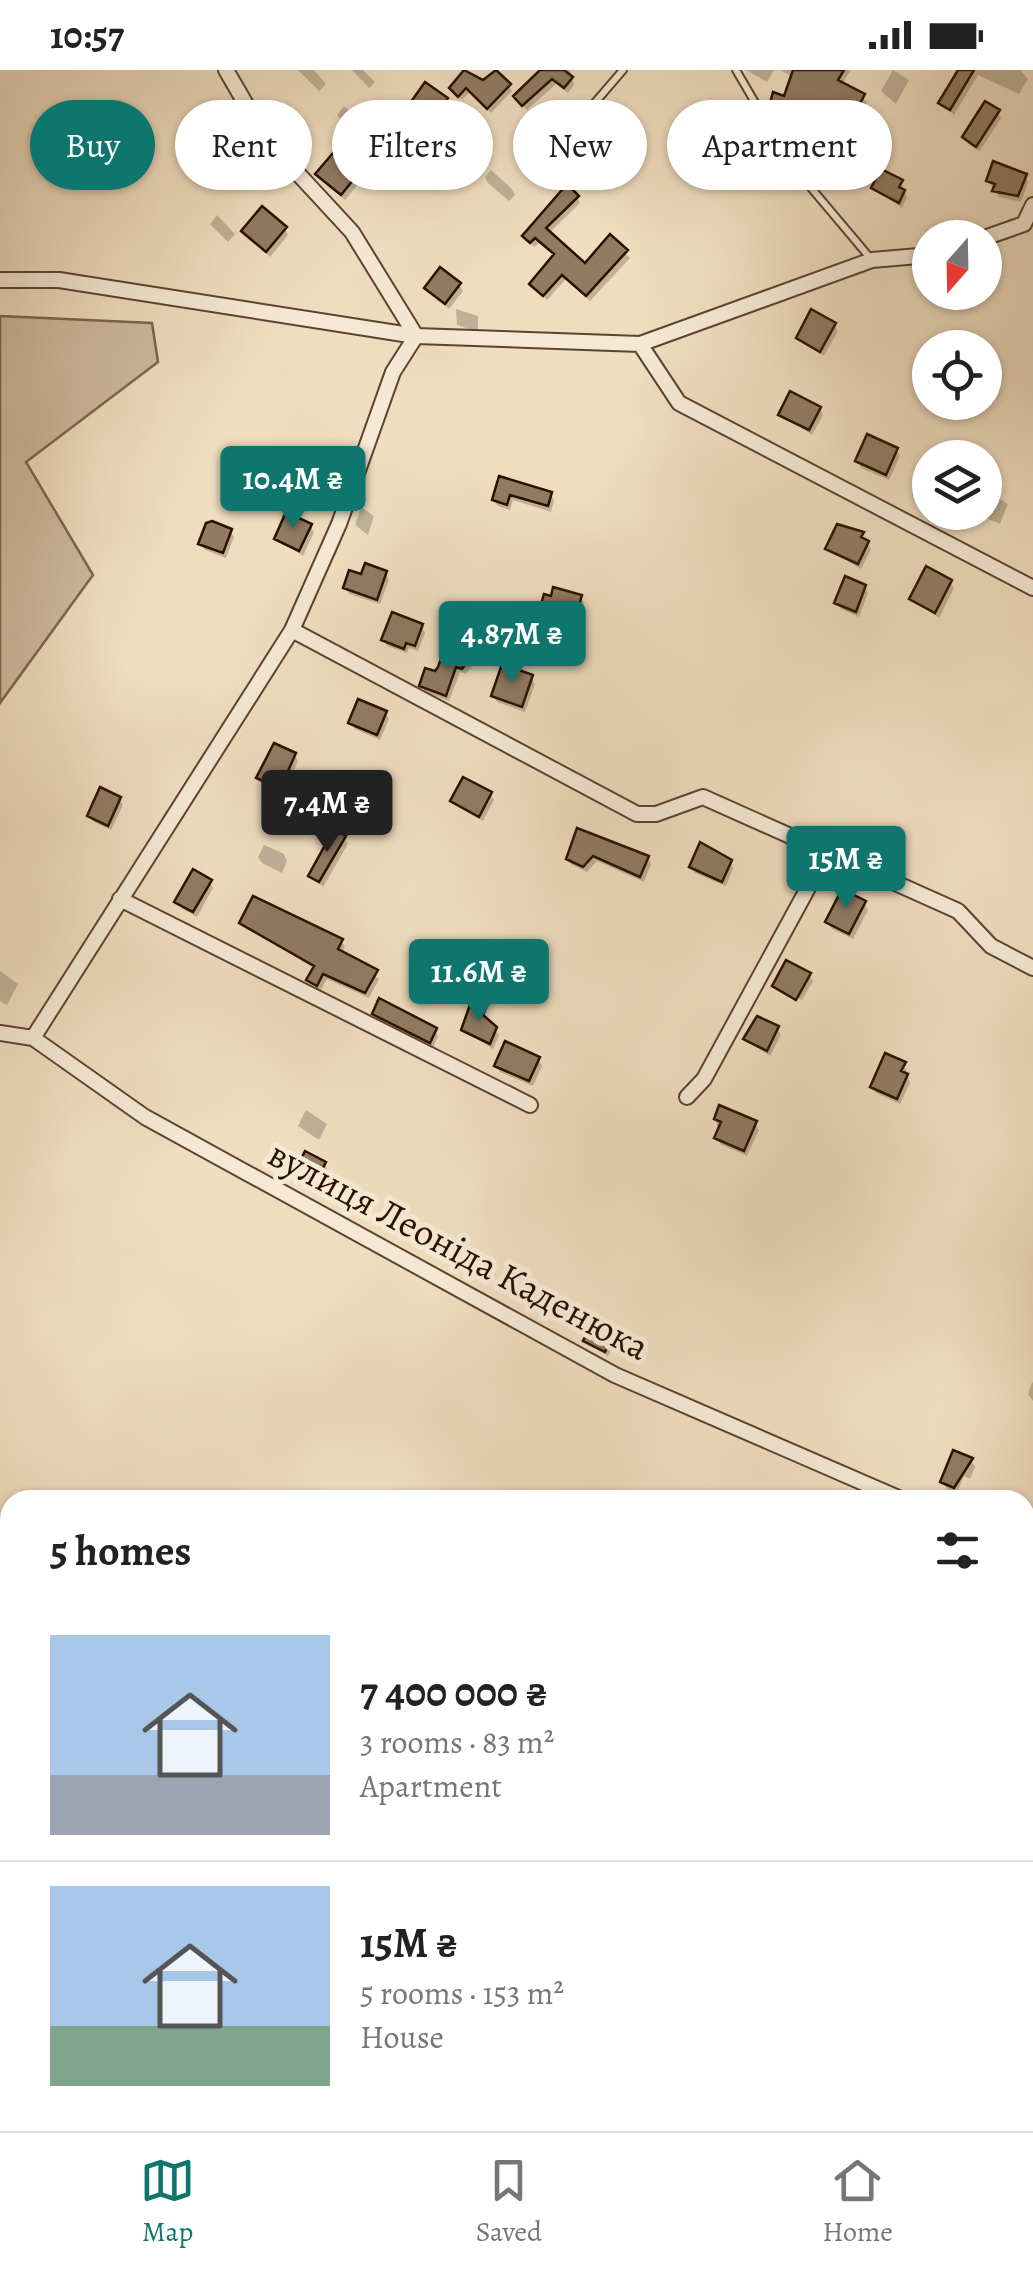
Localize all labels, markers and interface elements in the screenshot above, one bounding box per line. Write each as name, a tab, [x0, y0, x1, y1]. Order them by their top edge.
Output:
text: 10:57	[50, 9, 124, 61]
chip: Buy	[30, 100, 155, 190]
chip: Rent	[175, 100, 312, 190]
chip: Filters	[332, 100, 493, 190]
chip: New	[513, 100, 647, 190]
chip: Apartment	[667, 100, 892, 190]
north arrow	[912, 220, 1002, 310]
map controls	[912, 220, 1002, 530]
button: locate	[912, 330, 1002, 420]
button: layers	[912, 440, 1002, 530]
pin: 10.4M ₴	[201, 446, 385, 531]
text: 10.4M ₴	[242, 456, 344, 500]
pin: 4.87M ₴	[420, 601, 604, 686]
text: 4.87M ₴	[461, 611, 563, 655]
pin: 7.4M ₴	[246, 770, 408, 855]
text: 7.4M ₴	[283, 780, 371, 824]
pin: 15M ₴	[776, 826, 916, 911]
text: 15M ₴	[809, 836, 883, 880]
pin: 11.6M ₴	[387, 939, 571, 1024]
text: 11.6M ₴	[431, 949, 527, 993]
street label: вулиця Леоніда Каденюка	[259, 1127, 659, 1373]
text: 5 homes	[50, 1522, 191, 1579]
icon: filters	[930, 1523, 985, 1578]
text: 7 400 000 ₴	[360, 1663, 548, 1720]
icon: home	[130, 1675, 250, 1795]
text: 3 rooms · 83 m²	[360, 1720, 554, 1764]
text: Apartment	[360, 1764, 502, 1808]
text: 15M ₴	[360, 1914, 458, 1971]
icon: home	[130, 1926, 250, 2046]
text: 5 rooms · 153 m²	[360, 1971, 564, 2015]
text: House	[360, 2015, 444, 2059]
tab: Map	[140, 2153, 195, 2251]
tab: Saved	[476, 2153, 542, 2251]
tab: Home	[822, 2153, 893, 2251]

